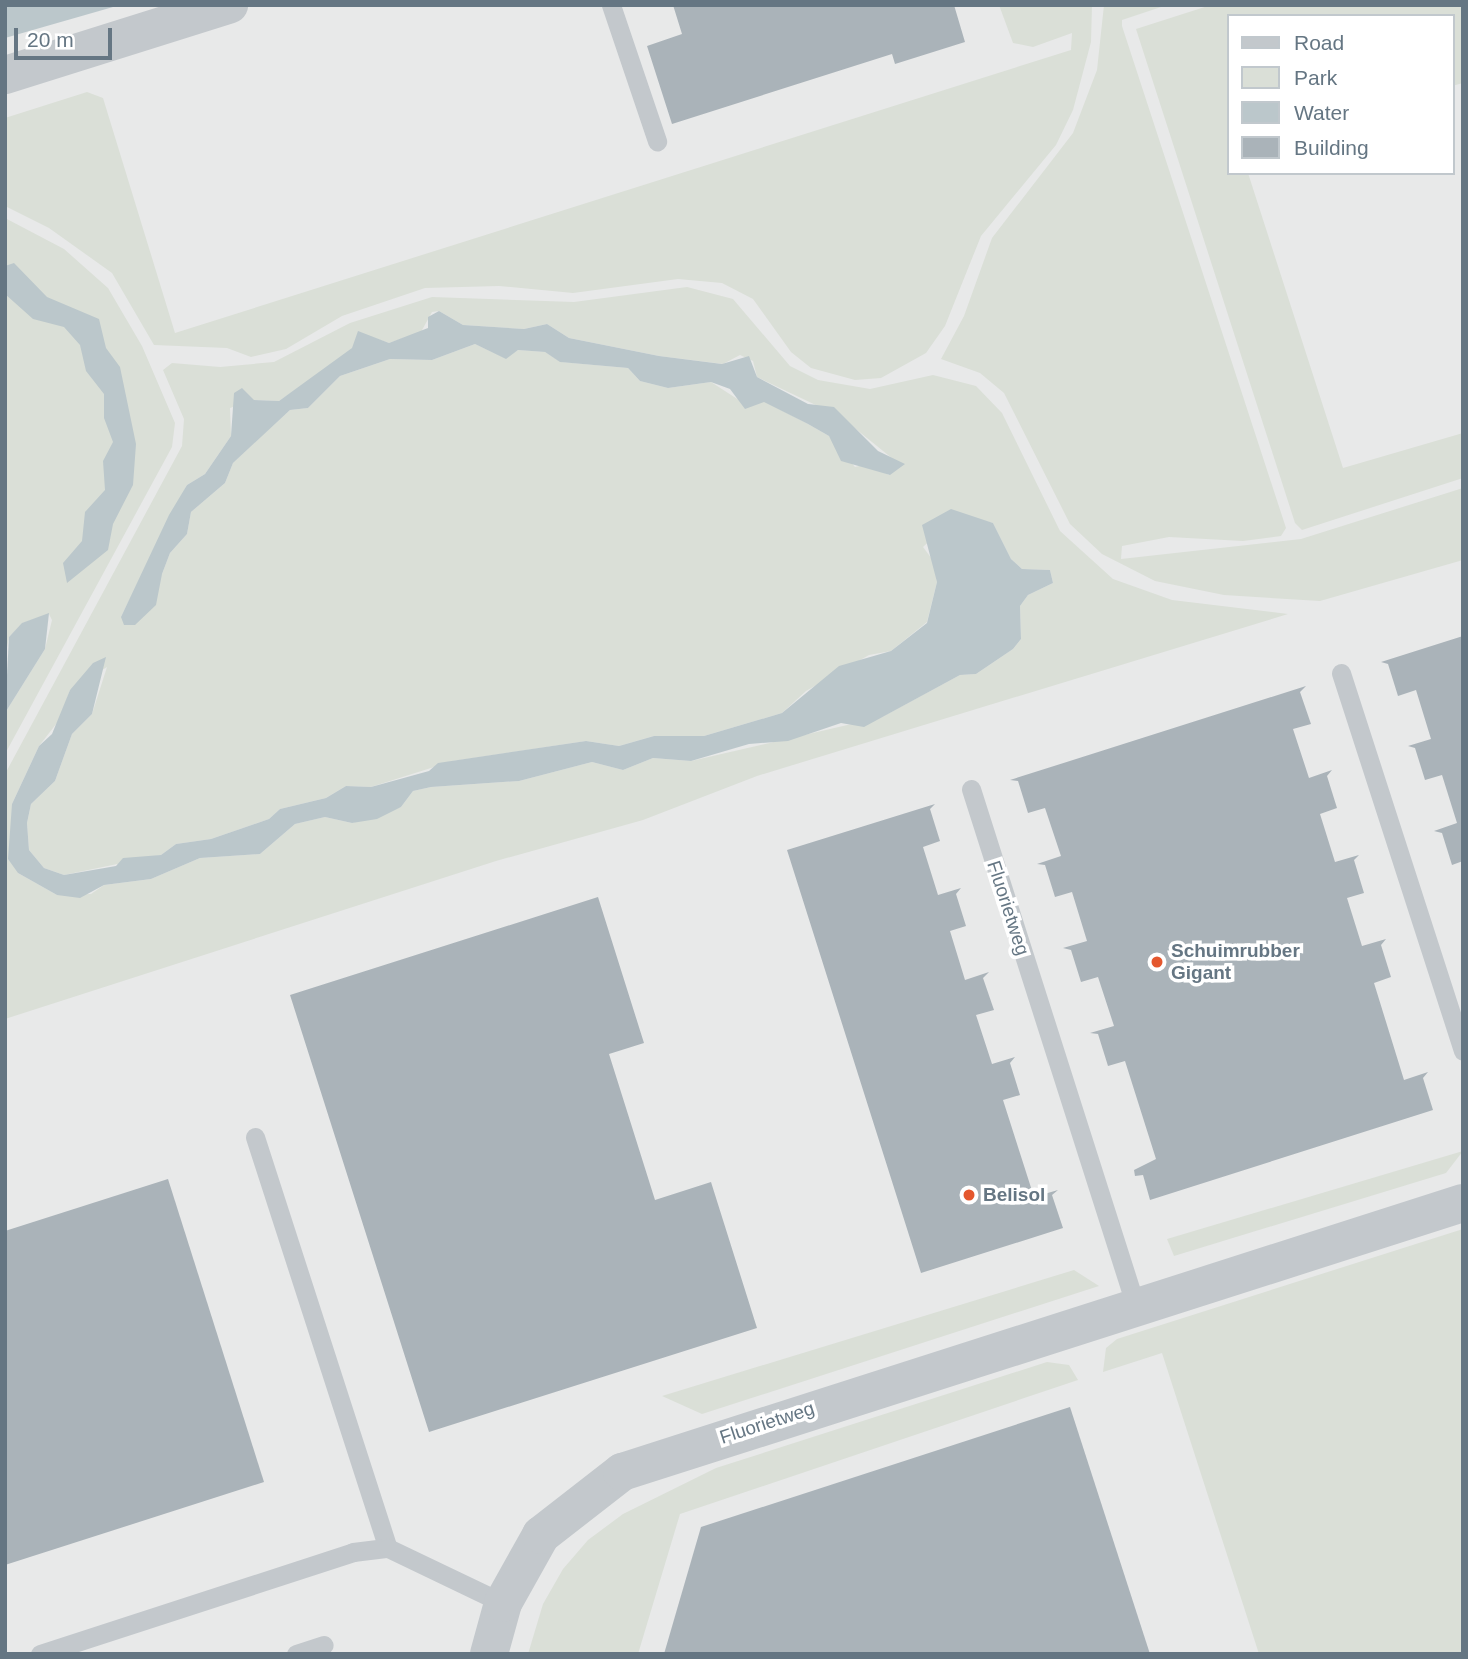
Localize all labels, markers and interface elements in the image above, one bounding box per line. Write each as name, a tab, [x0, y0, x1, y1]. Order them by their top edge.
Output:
scale bar	[18, 14, 116, 58]
legend	[1226, 14, 1454, 175]
text: 20 m	[27, 28, 74, 51]
text: Road	[1294, 31, 1344, 54]
text: Park	[1294, 66, 1337, 89]
text: Water	[1294, 101, 1349, 124]
text: Building	[1294, 136, 1369, 159]
street label: Fluorietweg	[982, 858, 1034, 958]
place label: Schuimrubber Gigant	[1171, 940, 1300, 984]
marker: Schuimrubber Gigant	[1149, 954, 1165, 970]
place label: Belisol	[983, 1184, 1045, 1206]
marker: Belisol	[961, 1187, 977, 1203]
street label: Fluorietweg	[717, 1397, 817, 1449]

